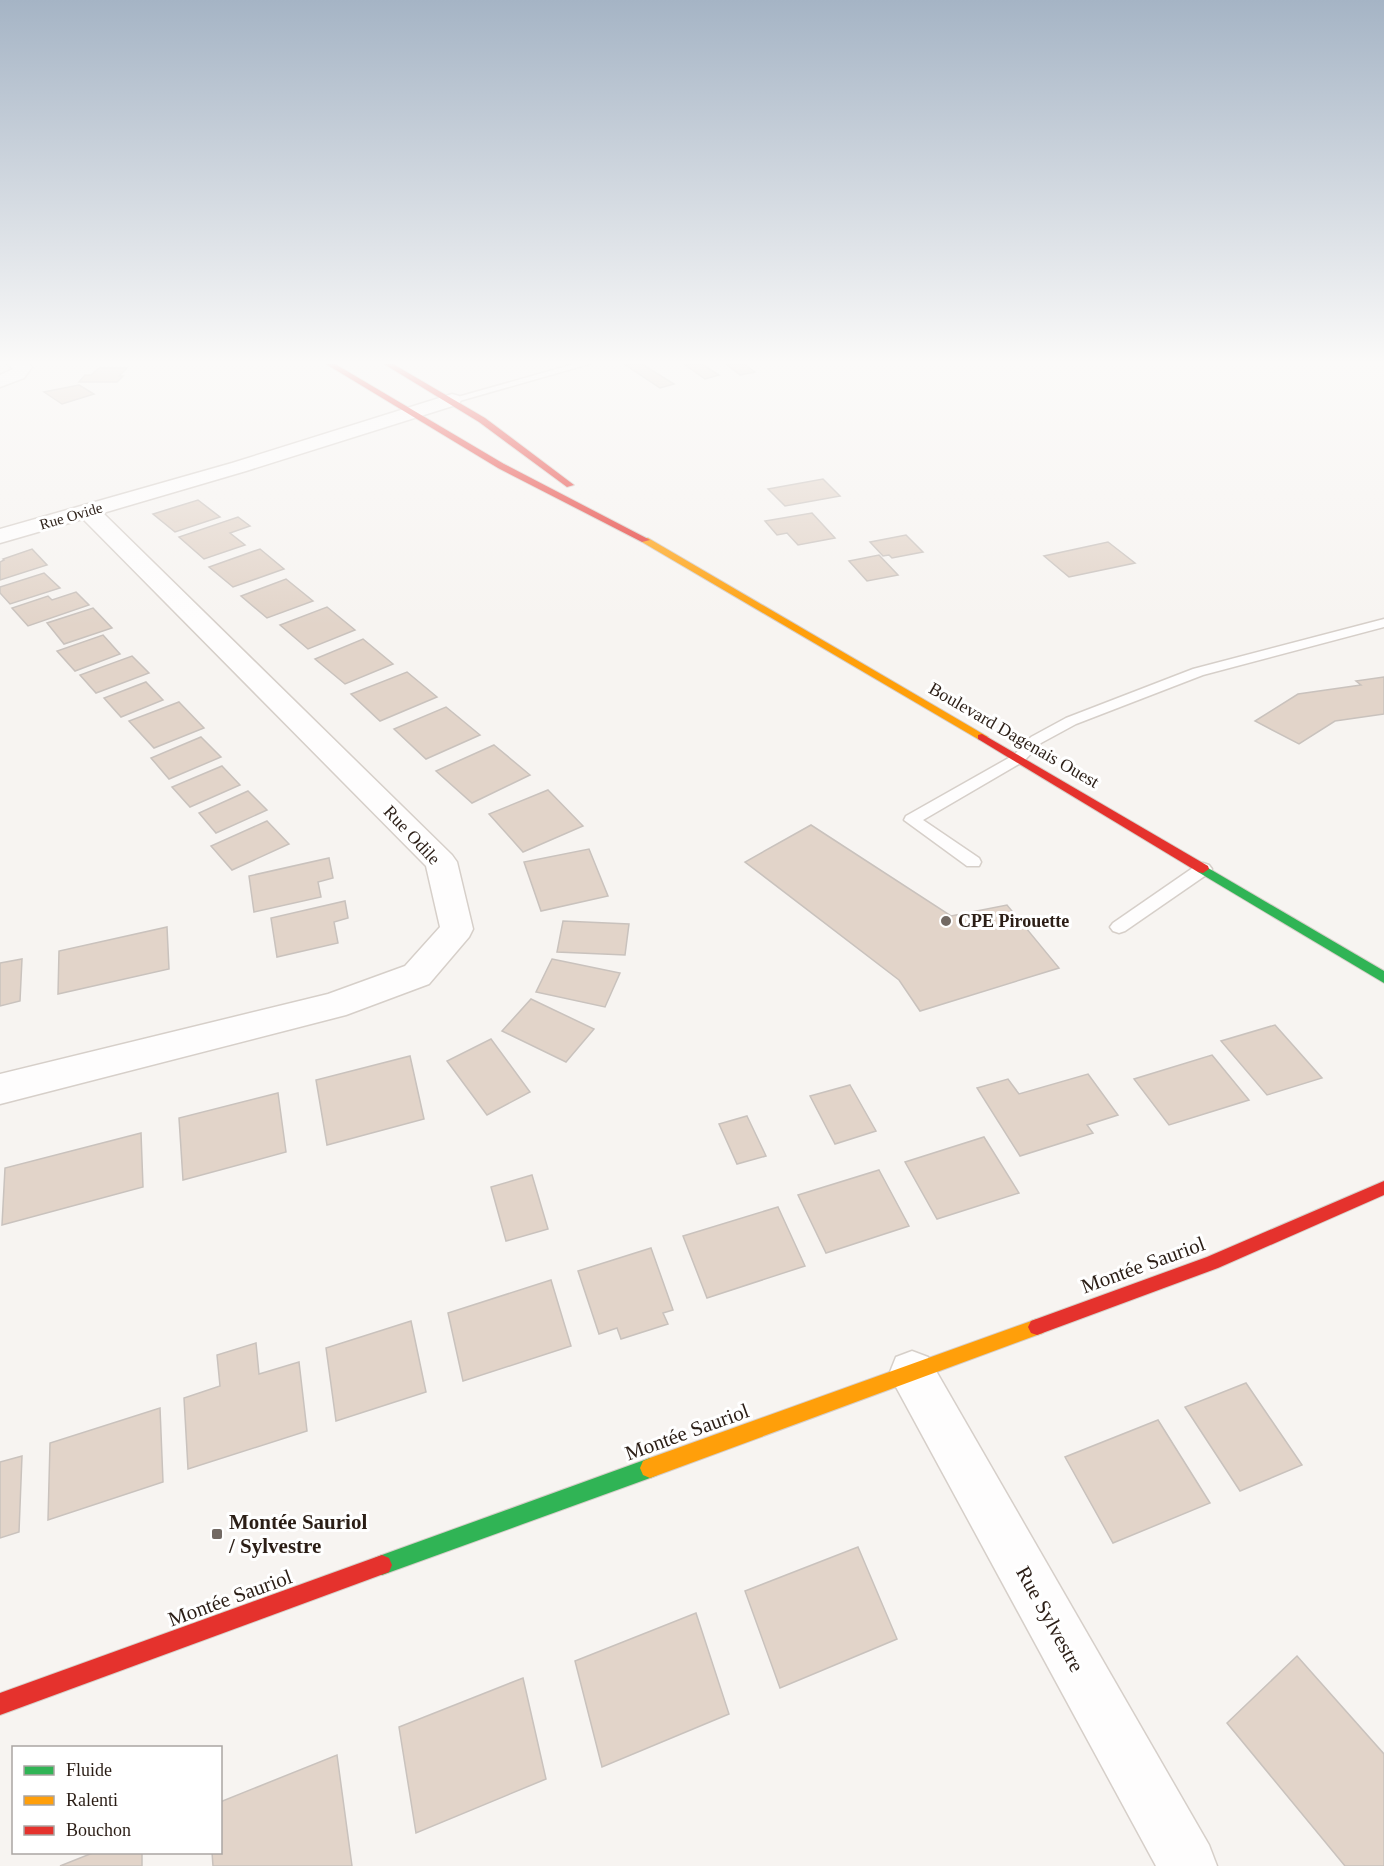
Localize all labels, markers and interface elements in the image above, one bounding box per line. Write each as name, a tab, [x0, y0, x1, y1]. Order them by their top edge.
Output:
street label: Rue Ovide	[38, 499, 105, 533]
street label: Boulevard Dagenais Ouest	[925, 678, 1103, 792]
street label: Rue Odile	[380, 801, 444, 869]
place label: CPE Pirouette	[958, 911, 1069, 931]
marker: CPE Pirouette	[939, 914, 953, 928]
street label: Montée Sauriol	[1078, 1231, 1208, 1299]
street label: Montée Sauriol	[622, 1398, 752, 1466]
place label: Montée Sauriol / Sylvestre	[228, 1510, 367, 1558]
marker: Montée Sauriol / Sylvestre	[210, 1527, 224, 1541]
street label: Rue Sylvestre	[1011, 1562, 1089, 1676]
street label: Montée Sauriol	[165, 1564, 295, 1632]
legend	[12, 1746, 222, 1854]
text: Fluide	[66, 1760, 112, 1780]
text: Ralenti	[66, 1790, 118, 1810]
text: Bouchon	[66, 1820, 131, 1840]

